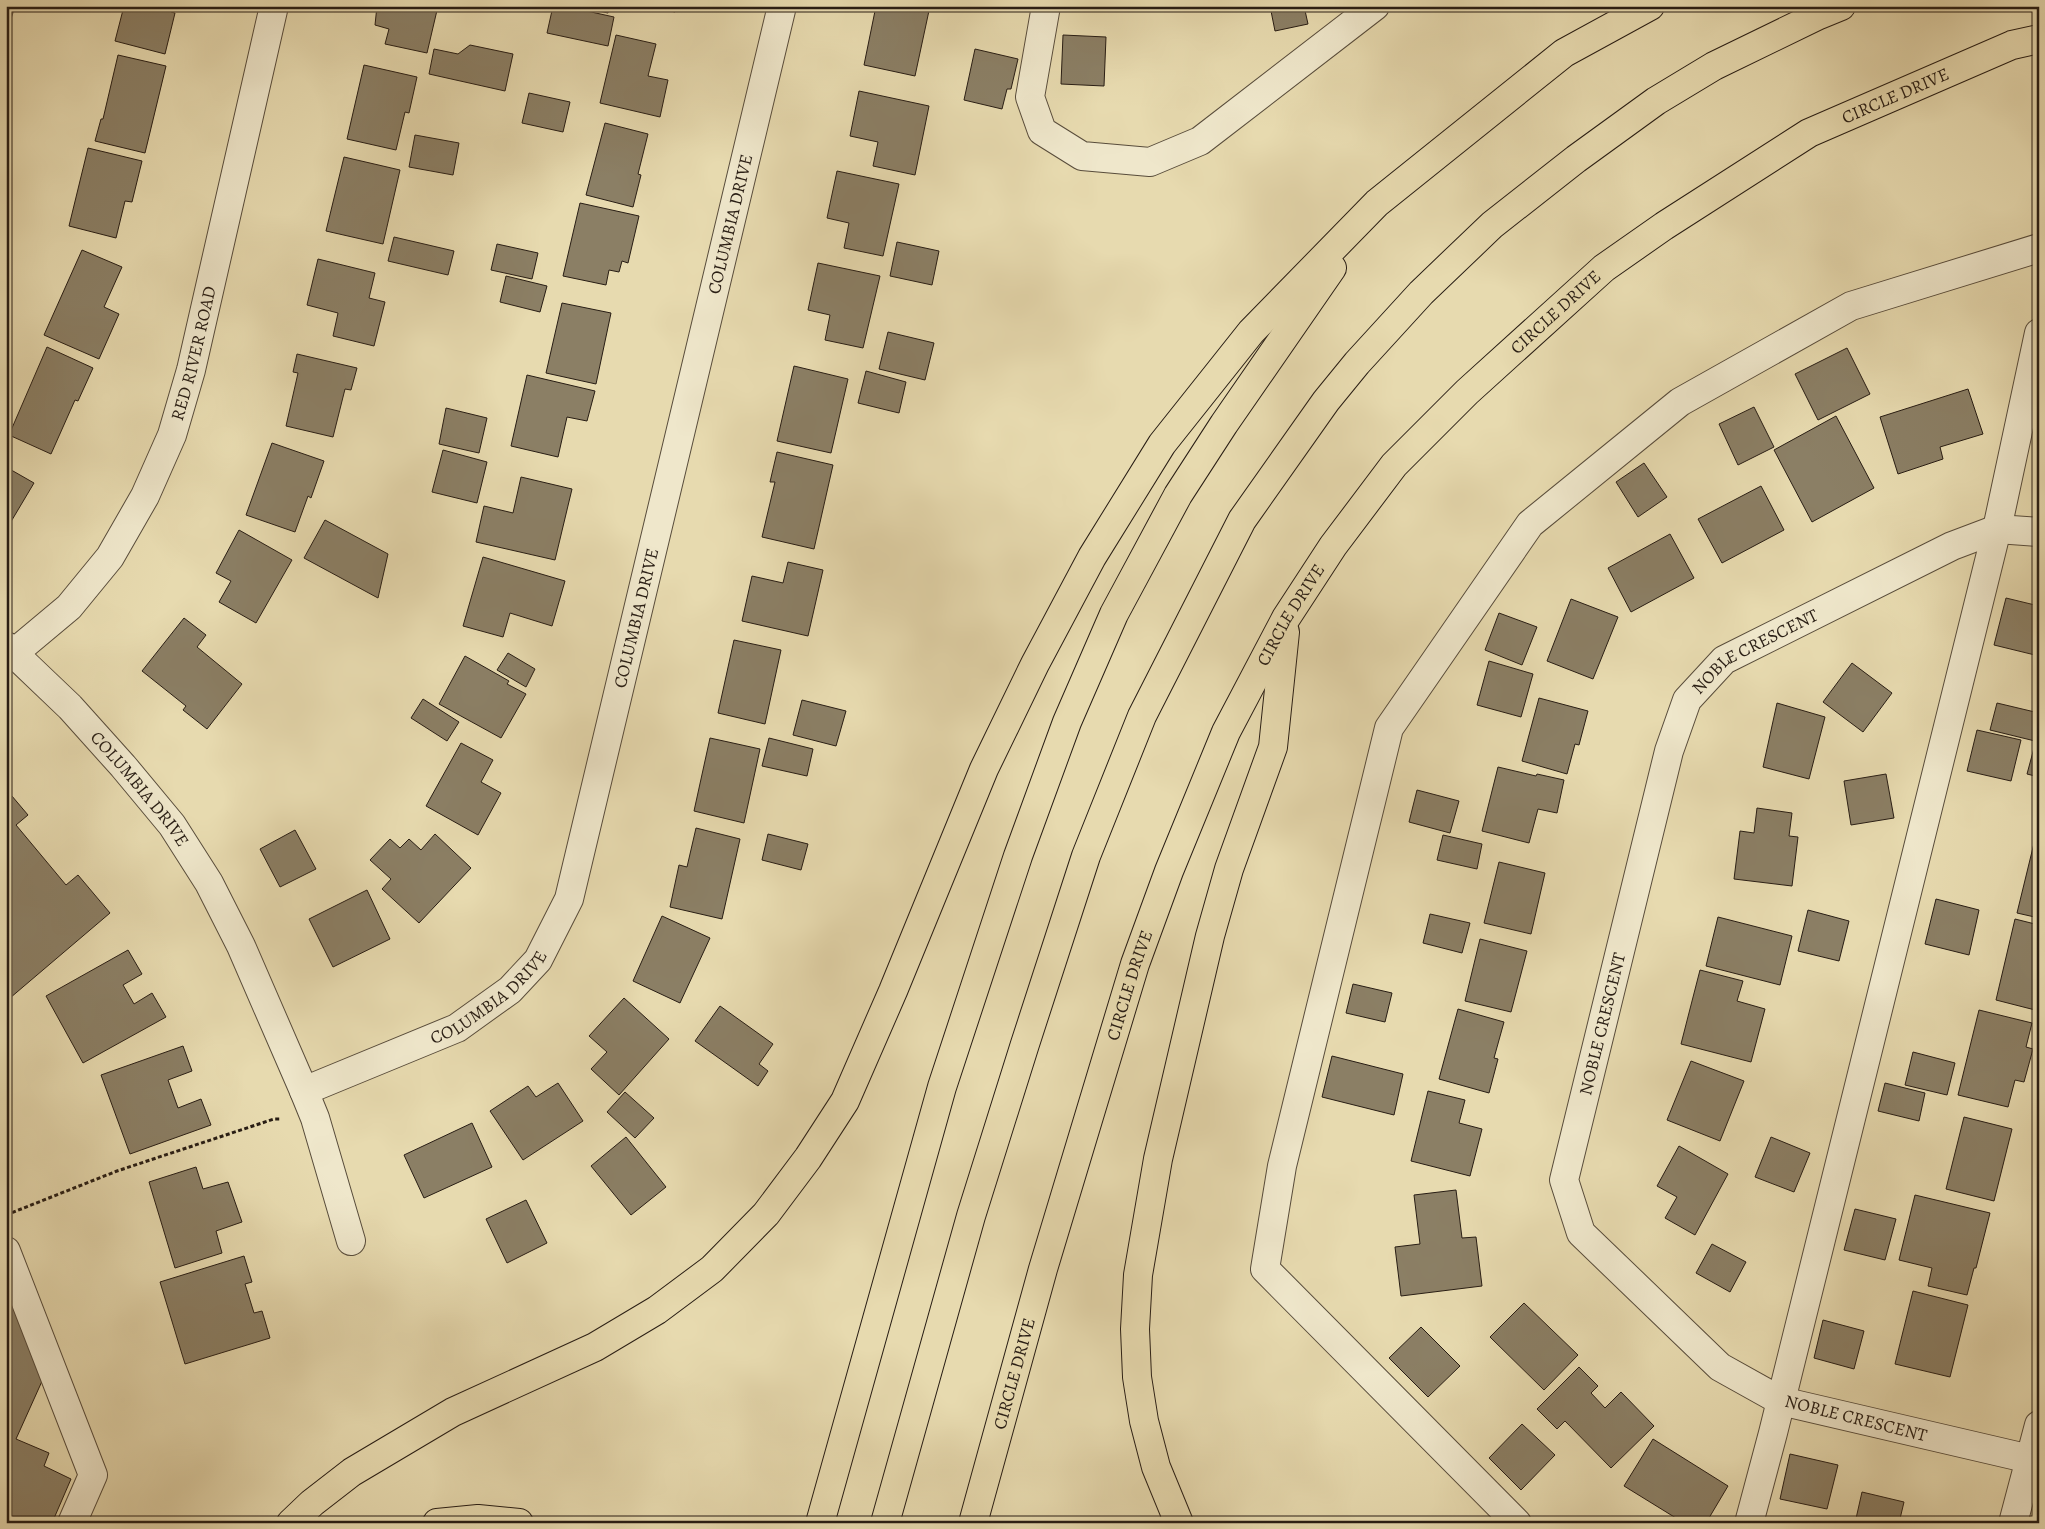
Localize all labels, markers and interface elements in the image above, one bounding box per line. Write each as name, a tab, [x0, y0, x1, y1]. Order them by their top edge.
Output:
street label: CIRCLE DRIVE	[1838, 62, 1953, 129]
street label: COLUMBIA DRIVE	[702, 152, 758, 296]
street label: CIRCLE DRIVE	[1505, 265, 1606, 359]
street label: RED RIVER ROAD	[165, 284, 222, 423]
street label: COLUMBIA DRIVE	[608, 546, 664, 690]
street label: CIRCLE DRIVE	[1251, 559, 1330, 670]
street label: NOBLE CRESCENT	[1686, 603, 1822, 699]
street label: COLUMBIA DRIVE	[85, 726, 195, 851]
street label: CIRCLE DRIVE	[1101, 927, 1158, 1043]
street label: COLUMBIA DRIVE	[427, 947, 553, 1050]
street label: NOBLE CRESCENT	[1573, 950, 1631, 1098]
street label: CIRCLE DRIVE	[987, 1315, 1041, 1432]
street label: NOBLE CRESCENT	[1782, 1389, 1930, 1447]

